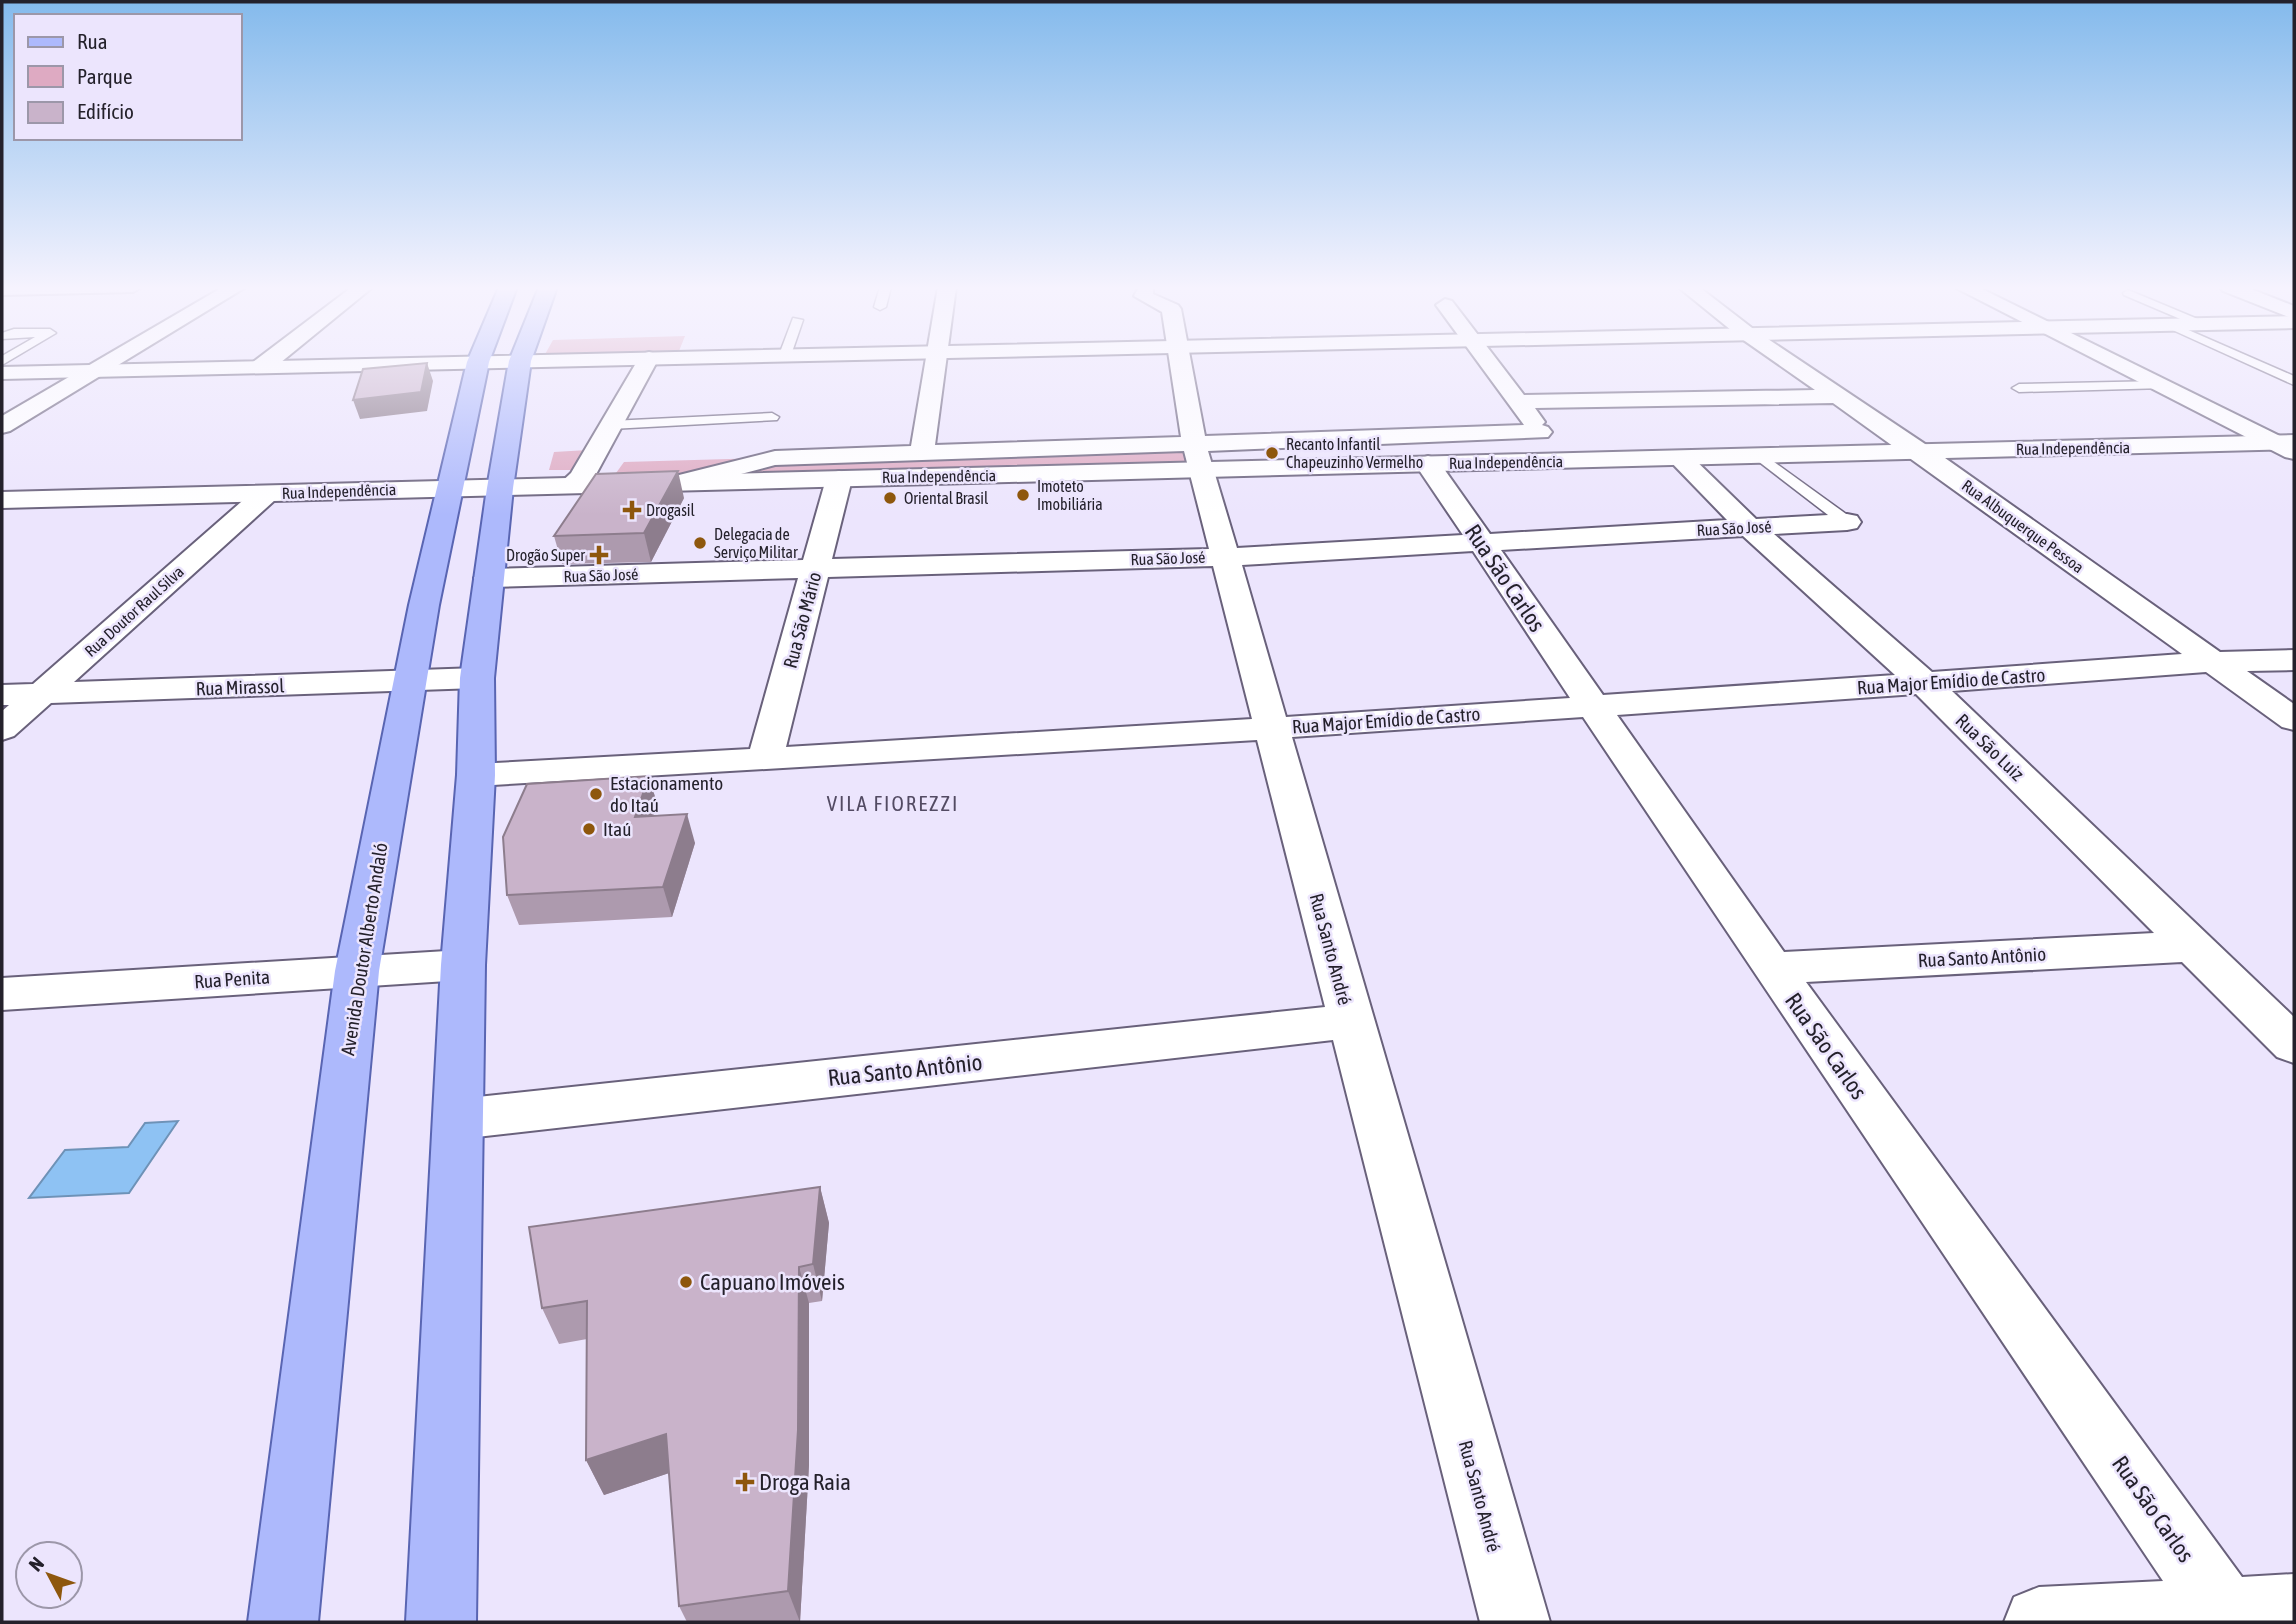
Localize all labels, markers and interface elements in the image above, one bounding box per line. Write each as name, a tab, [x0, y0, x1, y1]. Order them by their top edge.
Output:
legend	[14, 14, 242, 140]
text: Rua	[77, 29, 107, 53]
text: Parque	[77, 64, 132, 88]
text: Edifício	[77, 99, 134, 123]
place label: Recanto Infantil Chapeuzinho Vermelho	[1286, 435, 1423, 472]
street label: Rua Independência	[2016, 438, 2130, 459]
marker: Recanto Infantil Chapeuzinho Vermelho	[1264, 445, 1280, 461]
street label: Rua Independência	[1449, 452, 1563, 473]
street label: Rua Independência	[882, 466, 996, 487]
street label: Rua Albuquerque Pessoa	[1958, 476, 2087, 577]
place label: Imoteto Imobiliária	[1037, 477, 1103, 513]
street label: Rua Independência	[282, 480, 396, 503]
marker: Imoteto Imobiliária	[1015, 487, 1031, 503]
place label: Oriental Brasil	[904, 489, 989, 507]
marker: Oriental Brasil	[882, 490, 898, 506]
place label: Drogasil	[646, 501, 696, 520]
marker: Drogasil	[624, 502, 640, 518]
street label: Rua São José	[1696, 517, 1772, 539]
street label: Rua São Carlos	[1460, 520, 1550, 636]
place label: Delegacia de Serviço Militar	[714, 525, 798, 562]
marker: Delegacia de Serviço Militar	[692, 535, 708, 551]
place label: Drogão Super	[506, 546, 585, 565]
marker: Drogão Super	[591, 547, 607, 563]
street label: Rua São José	[1130, 548, 1206, 568]
street label: Rua Doutor Raul Silva	[81, 562, 187, 660]
street label: Rua São José	[563, 565, 639, 585]
street label: Rua São Mário	[779, 569, 825, 671]
street label: Rua Major Emídio de Castro	[1856, 663, 2046, 699]
street label: Rua Mirassol	[195, 674, 285, 700]
street label: Rua Major Emídio de Castro	[1291, 702, 1481, 738]
street label: Rua São Luiz	[1951, 709, 2029, 785]
place label: Estacionamento do Itaú	[610, 772, 723, 816]
marker: Estacionamento do Itaú	[588, 786, 604, 802]
district label: VILA FIOREZZI	[827, 791, 959, 815]
place label: Itaú	[603, 818, 631, 840]
marker: Itaú	[581, 821, 597, 837]
street label: Avenida Doutor Alberto Andaló	[336, 841, 392, 1057]
street label: Rua Santo André	[1306, 891, 1356, 1007]
street label: Rua Santo Antônio	[1917, 943, 2047, 971]
street label: Rua Penita	[193, 965, 271, 993]
street label: Rua São Carlos	[1780, 988, 1872, 1104]
street label: Rua Santo Antônio	[826, 1049, 984, 1091]
place label: Capuano Imóveis	[700, 1269, 845, 1295]
marker: Capuano Imóveis	[678, 1274, 694, 1290]
street label: Rua Santo André	[1455, 1438, 1505, 1554]
street label: Rua São Carlos	[2107, 1451, 2199, 1567]
place label: Droga Raia	[759, 1469, 851, 1495]
marker: Droga Raia	[737, 1474, 753, 1490]
north arrow	[14, 1540, 84, 1610]
text: N	[24, 1552, 48, 1575]

